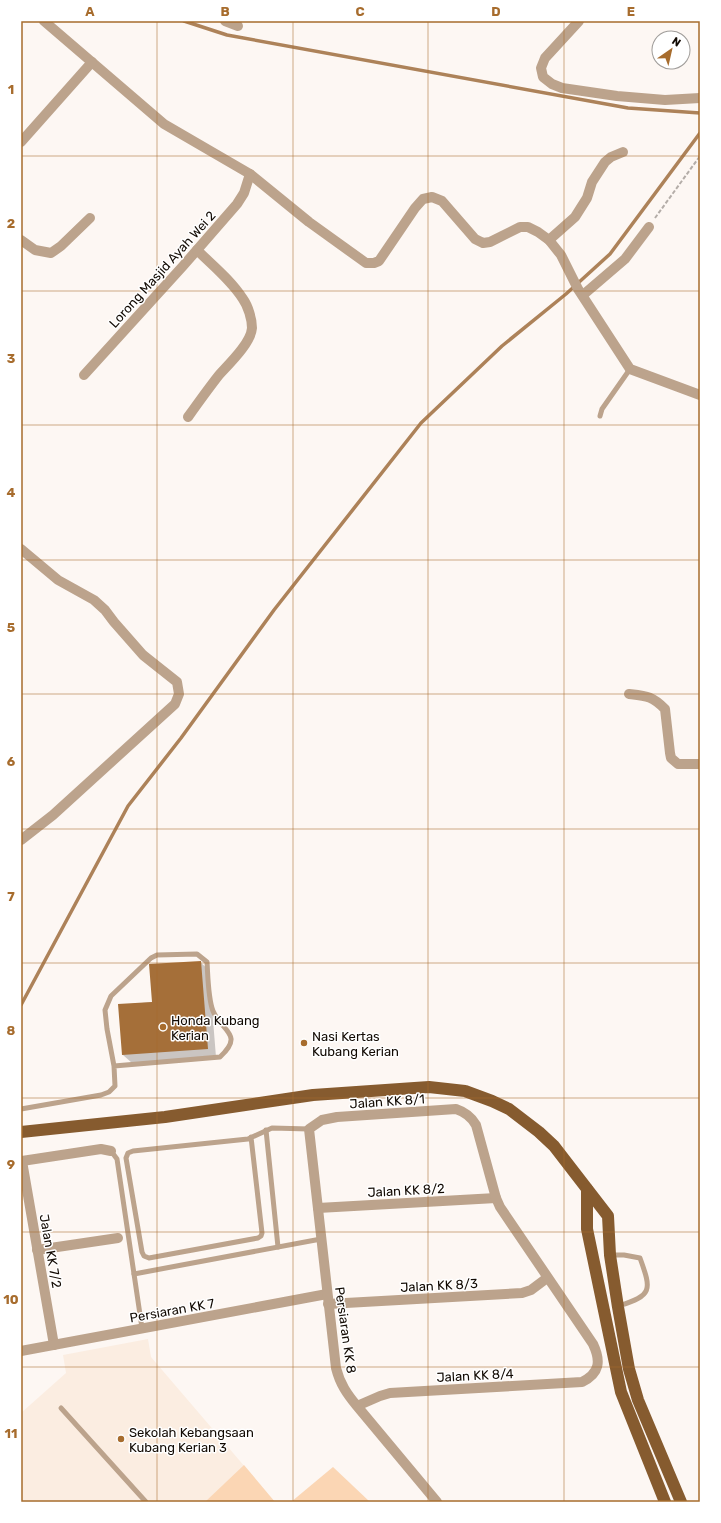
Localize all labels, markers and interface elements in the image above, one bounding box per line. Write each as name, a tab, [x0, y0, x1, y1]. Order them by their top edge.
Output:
text: A	[85, 4, 95, 19]
text: B	[220, 4, 230, 19]
text: C	[355, 4, 365, 19]
text: D	[491, 4, 501, 19]
text: E	[627, 4, 635, 19]
north arrow	[651, 30, 691, 70]
text: N	[669, 35, 683, 50]
text: 1	[8, 82, 14, 97]
street label: Lorong Masjid Ayah Wei 2	[106, 208, 219, 331]
text: 2	[7, 216, 15, 231]
text: 3	[7, 351, 16, 366]
text: 4	[7, 485, 16, 500]
text: 5	[7, 620, 15, 635]
text: 6	[7, 754, 16, 769]
text: 7	[7, 889, 15, 904]
place label: Honda Kubang Kerian	[171, 1013, 260, 1043]
marker: Honda Kubang Kerian	[158, 1022, 168, 1032]
text: 8	[7, 1023, 16, 1038]
place label: Nasi Kertas Kubang Kerian	[312, 1029, 399, 1060]
marker: Nasi Kertas Kubang Kerian	[299, 1038, 309, 1048]
street label: Jalan KK 8/1	[349, 1091, 425, 1112]
text: 9	[7, 1157, 15, 1172]
street label: Jalan KK 8/2	[367, 1181, 445, 1200]
street label: Jalan KK 7/2	[37, 1213, 64, 1289]
street label: Jalan KK 8/3	[400, 1276, 478, 1295]
street label: Persiaran KK 8	[332, 1286, 359, 1374]
text: 10	[3, 1292, 19, 1307]
street label: Persiaran KK 7	[129, 1296, 216, 1325]
street label: Jalan KK 8/4	[436, 1366, 514, 1385]
place label: Sekolah Kebangsaan Kubang Kerian 3	[129, 1425, 254, 1456]
text: 11	[5, 1426, 17, 1441]
marker: Sekolah Kebangsaan Kubang Kerian 3	[116, 1434, 126, 1444]

